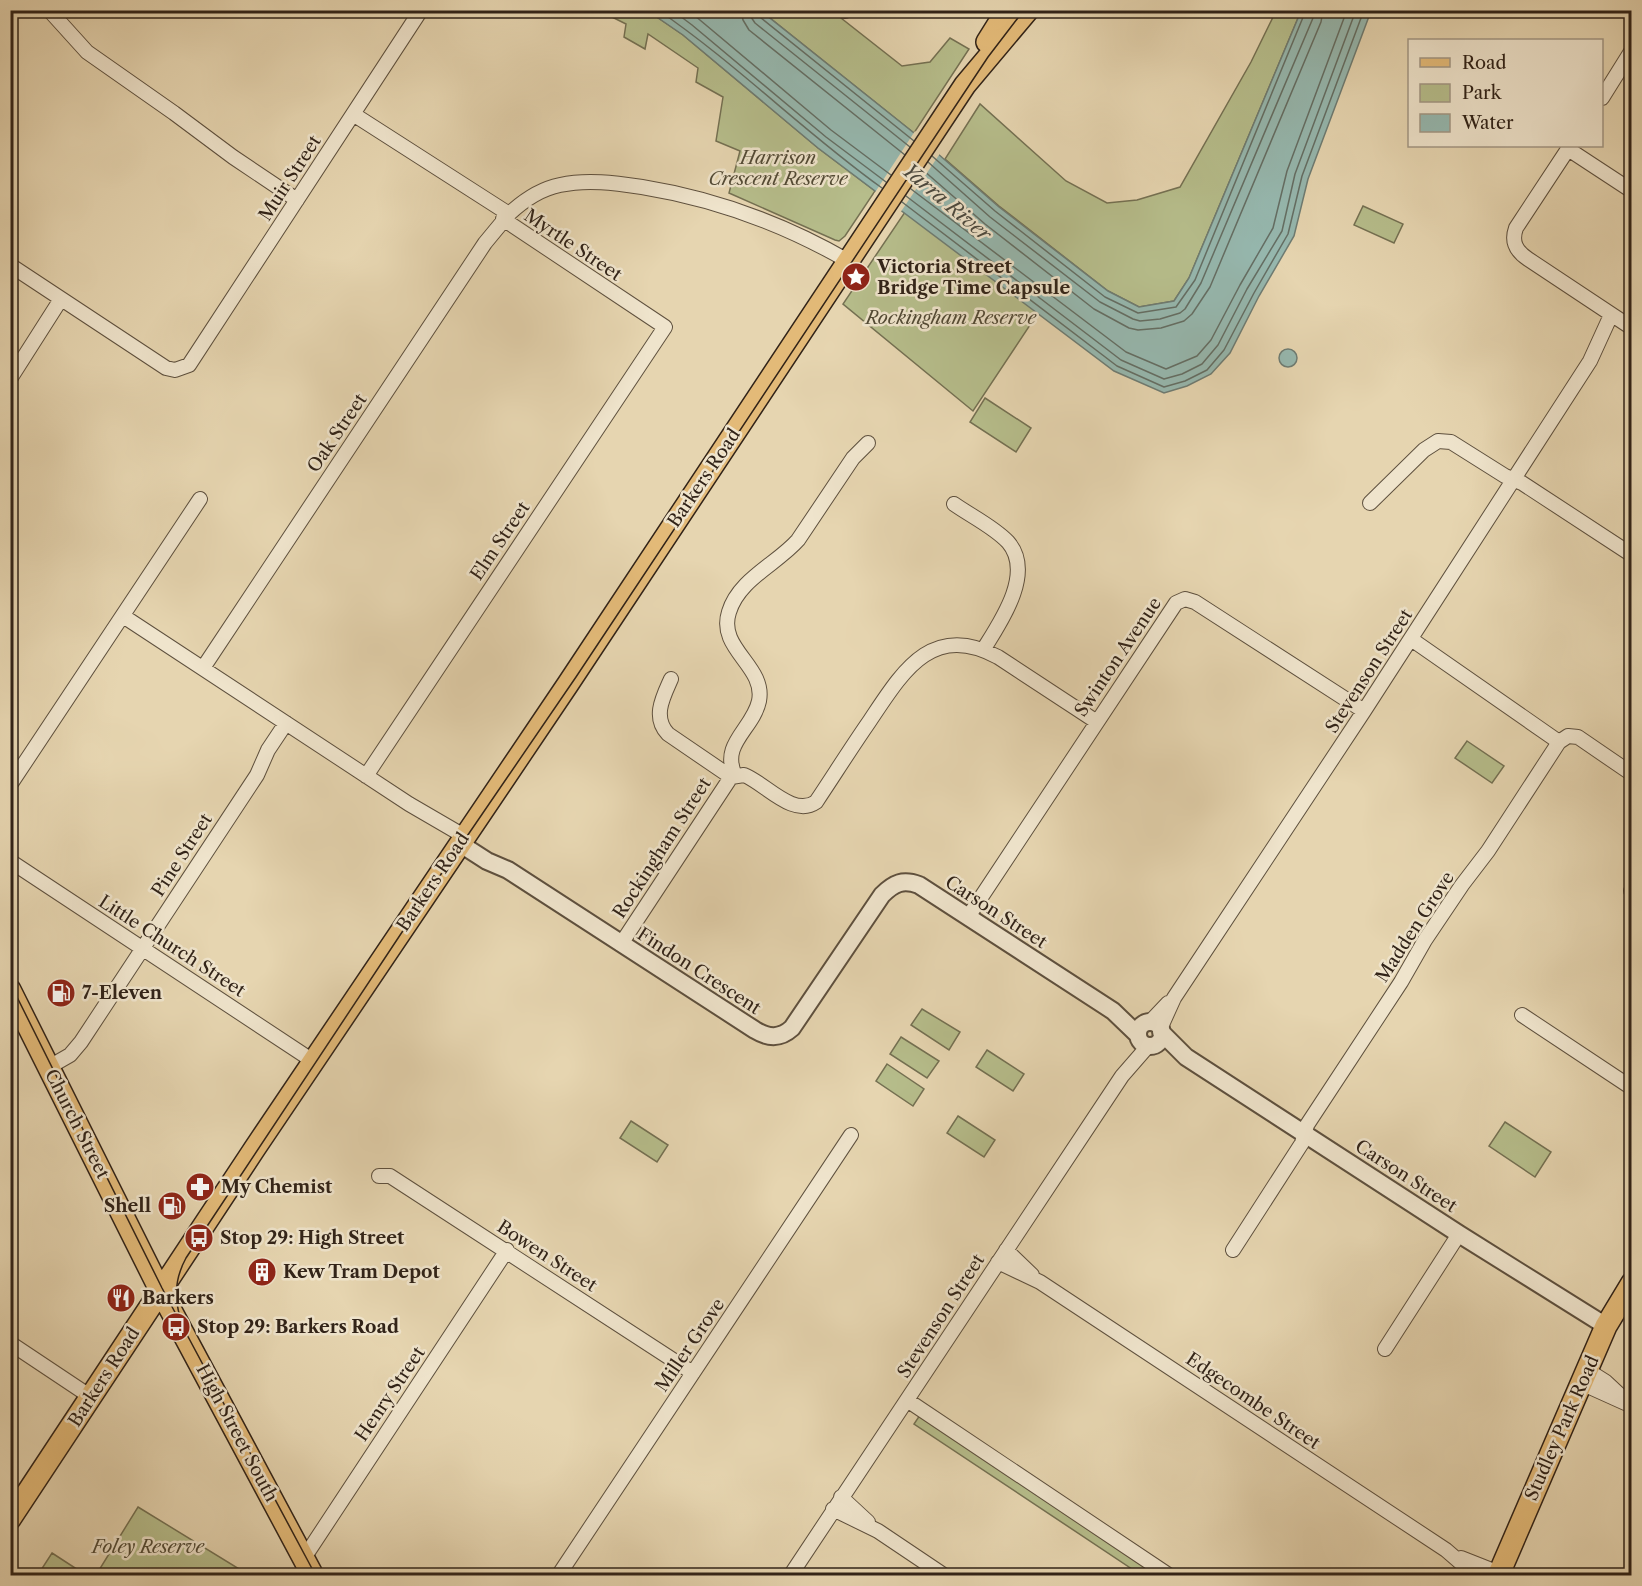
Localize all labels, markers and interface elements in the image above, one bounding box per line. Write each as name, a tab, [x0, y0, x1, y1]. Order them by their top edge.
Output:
legend	[1408, 39, 1603, 147]
text: Road	[1462, 52, 1507, 74]
text: Park	[1462, 82, 1503, 104]
text: Water	[1461, 112, 1514, 134]
street label: Muir Street	[254, 131, 326, 225]
park label: Harrison Crescent Reserve	[708, 147, 849, 190]
water label: Yarra River	[898, 158, 998, 247]
street label: Myrtle Street	[520, 204, 626, 286]
place label: Victoria Street Bridge Time Capsule	[876, 256, 1070, 299]
place icon: Victoria Street Bridge Time Capsule	[840, 261, 872, 293]
park label: Rockingham Reserve	[864, 307, 1037, 329]
street label: Oak Street	[303, 389, 372, 477]
street label: Barkers Road	[663, 425, 745, 531]
street label: Elm Street	[466, 497, 535, 585]
street label: Swinton Avenue	[1070, 593, 1166, 721]
street label: Stevenson Street	[1321, 604, 1418, 737]
street label: Rockingham Street	[608, 773, 716, 923]
street label: Pine Street	[147, 809, 217, 901]
street label: Barkers Road	[392, 829, 474, 935]
street label: Madden Grove	[1371, 868, 1459, 986]
street label: Carson Street	[941, 871, 1052, 953]
street label: Little Church Street	[95, 890, 250, 1002]
street label: Findon Crescent	[633, 923, 765, 1019]
fuel station icon: 7-Eleven	[45, 977, 77, 1009]
place label: 7-Eleven	[82, 982, 163, 1004]
street label: Church Street	[40, 1065, 114, 1183]
street label: Carson Street	[1351, 1135, 1462, 1217]
pharmacy icon: My Chemist	[184, 1171, 216, 1203]
place label: My Chemist	[221, 1176, 333, 1198]
fuel station icon: Shell	[156, 1190, 188, 1222]
place label: Shell	[104, 1195, 151, 1217]
street label: Bowen Street	[493, 1216, 602, 1297]
bus stop icon: Stop 29: High Street	[183, 1222, 215, 1254]
place label: Stop 29: High Street	[220, 1227, 405, 1249]
street label: Stevenson Street	[893, 1249, 990, 1382]
building icon: Kew Tram Depot	[246, 1256, 278, 1288]
place label: Kew Tram Depot	[283, 1261, 440, 1283]
restaurant icon: Barkers	[105, 1282, 137, 1314]
place label: Barkers	[142, 1287, 214, 1309]
street label: Miller Grove	[651, 1294, 729, 1396]
bus stop icon: Stop 29: Barkers Road	[160, 1311, 192, 1343]
place label: Stop 29: Barkers Road	[197, 1316, 399, 1338]
street label: Barkers Road	[64, 1323, 144, 1431]
street label: Henry Street	[350, 1342, 430, 1445]
street label: Edgecombe Street	[1182, 1348, 1325, 1454]
street label: Studley Park Road	[1520, 1352, 1604, 1504]
street label: High Street South	[191, 1360, 283, 1506]
park label: Foley Reserve	[90, 1536, 205, 1558]

